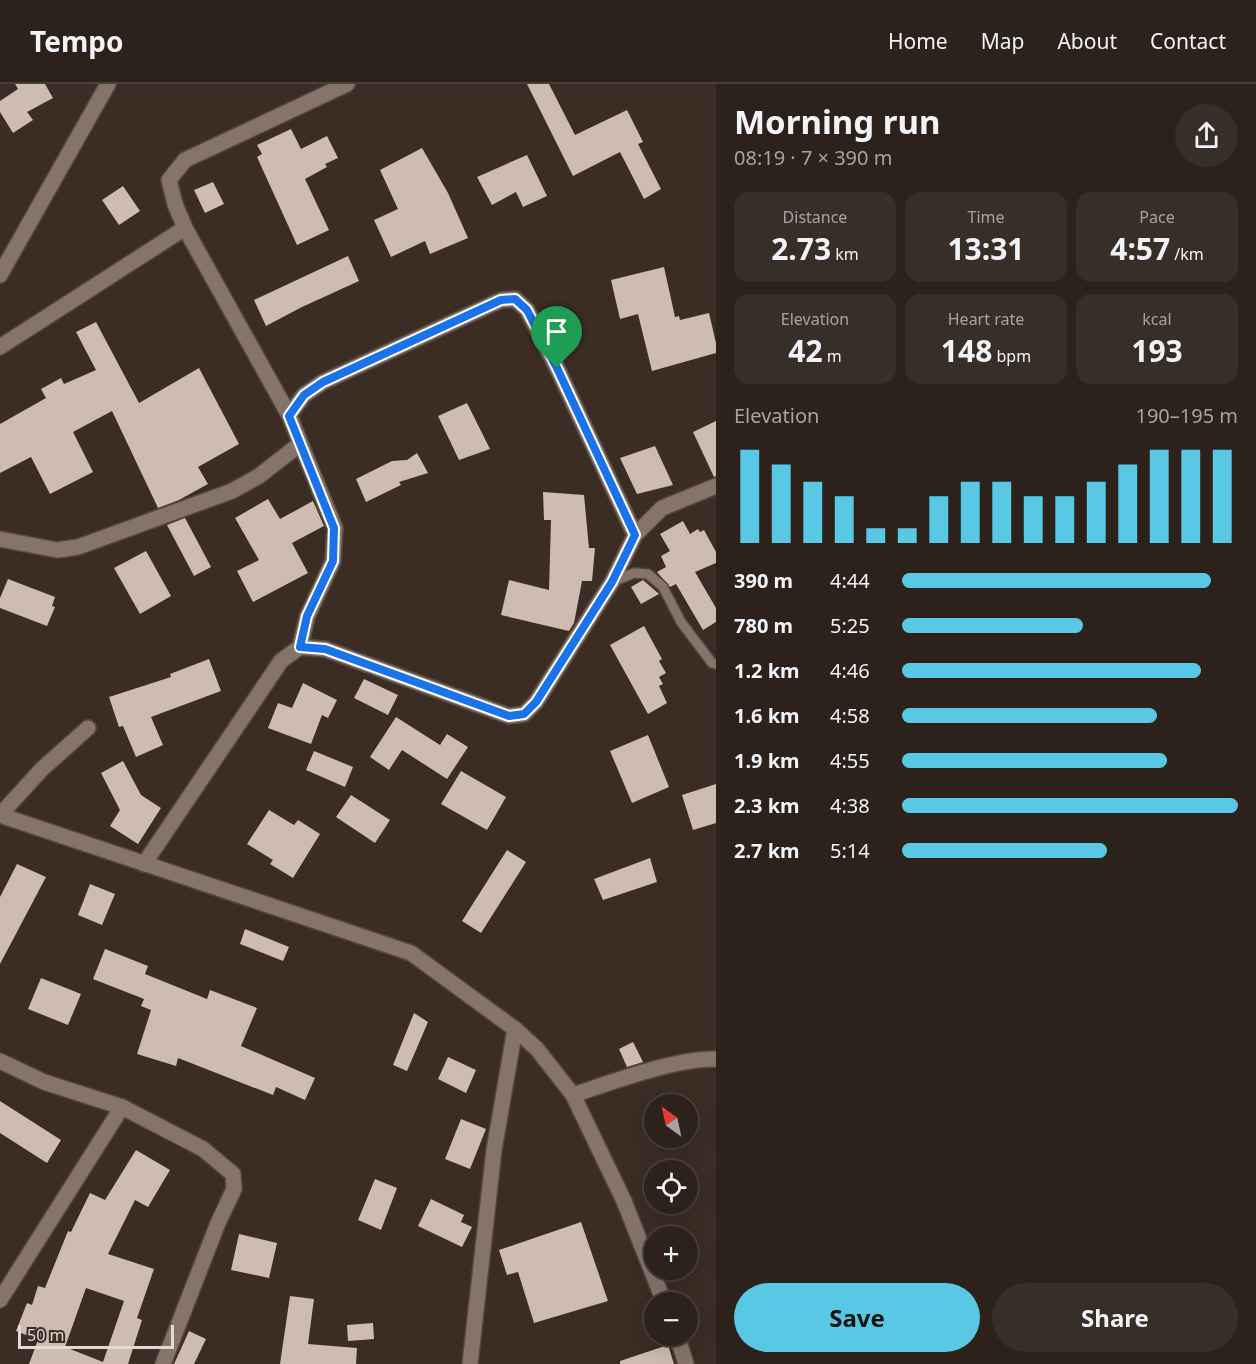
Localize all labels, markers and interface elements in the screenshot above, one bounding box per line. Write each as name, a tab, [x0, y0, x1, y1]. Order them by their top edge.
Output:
text: Tempo	[30, 22, 123, 60]
text: Home	[888, 27, 948, 55]
text: Map	[981, 27, 1024, 55]
text: About	[1057, 27, 1117, 55]
text: Contact	[1150, 27, 1226, 55]
text: Morning run	[734, 99, 940, 144]
button: share	[1175, 104, 1238, 167]
text: 08:19 · 7 × 390 m	[734, 144, 892, 171]
text: Distance	[783, 206, 847, 228]
text: Time	[967, 206, 1005, 228]
text: Pace	[1139, 206, 1175, 228]
text: 2.73	[771, 228, 831, 269]
text: 13:31	[947, 228, 1025, 269]
text: 4:57	[1110, 228, 1170, 269]
text: km	[831, 243, 859, 265]
text: /km	[1170, 243, 1204, 265]
pin	[531, 306, 582, 368]
text: Elevation	[781, 308, 849, 330]
text: Heart rate	[948, 308, 1024, 330]
text: kcal	[1142, 308, 1172, 330]
icon: arrive	[540, 315, 573, 348]
text: 42	[788, 330, 823, 371]
text: 148	[941, 330, 992, 371]
text: 193	[1131, 330, 1183, 371]
text: m	[823, 345, 842, 367]
text: bpm	[992, 345, 1031, 367]
text: Elevation	[734, 402, 819, 429]
text: 190–195 m	[1135, 402, 1238, 429]
text: 390 m	[734, 567, 793, 594]
text: 4:44	[830, 567, 870, 594]
text: 780 m	[734, 612, 793, 639]
text: 5:25	[830, 612, 870, 639]
text: 1.2 km	[734, 657, 800, 684]
text: 4:46	[830, 657, 870, 684]
text: 1.6 km	[734, 702, 800, 729]
text: 4:58	[830, 702, 870, 729]
text: 1.9 km	[734, 747, 800, 774]
text: 4:55	[830, 747, 870, 774]
text: 2.3 km	[734, 792, 800, 819]
text: 4:38	[830, 792, 870, 819]
text: 2.7 km	[734, 837, 800, 864]
text: 5:14	[830, 837, 870, 864]
north arrow	[644, 1094, 698, 1148]
map controls	[644, 1094, 698, 1346]
button: locate	[644, 1160, 698, 1214]
button: +	[644, 1226, 698, 1280]
button: Save	[734, 1283, 980, 1352]
button: Share	[992, 1283, 1238, 1352]
button: −	[644, 1292, 698, 1346]
scale bar	[18, 1322, 174, 1350]
text: 50 m	[27, 1324, 64, 1346]

